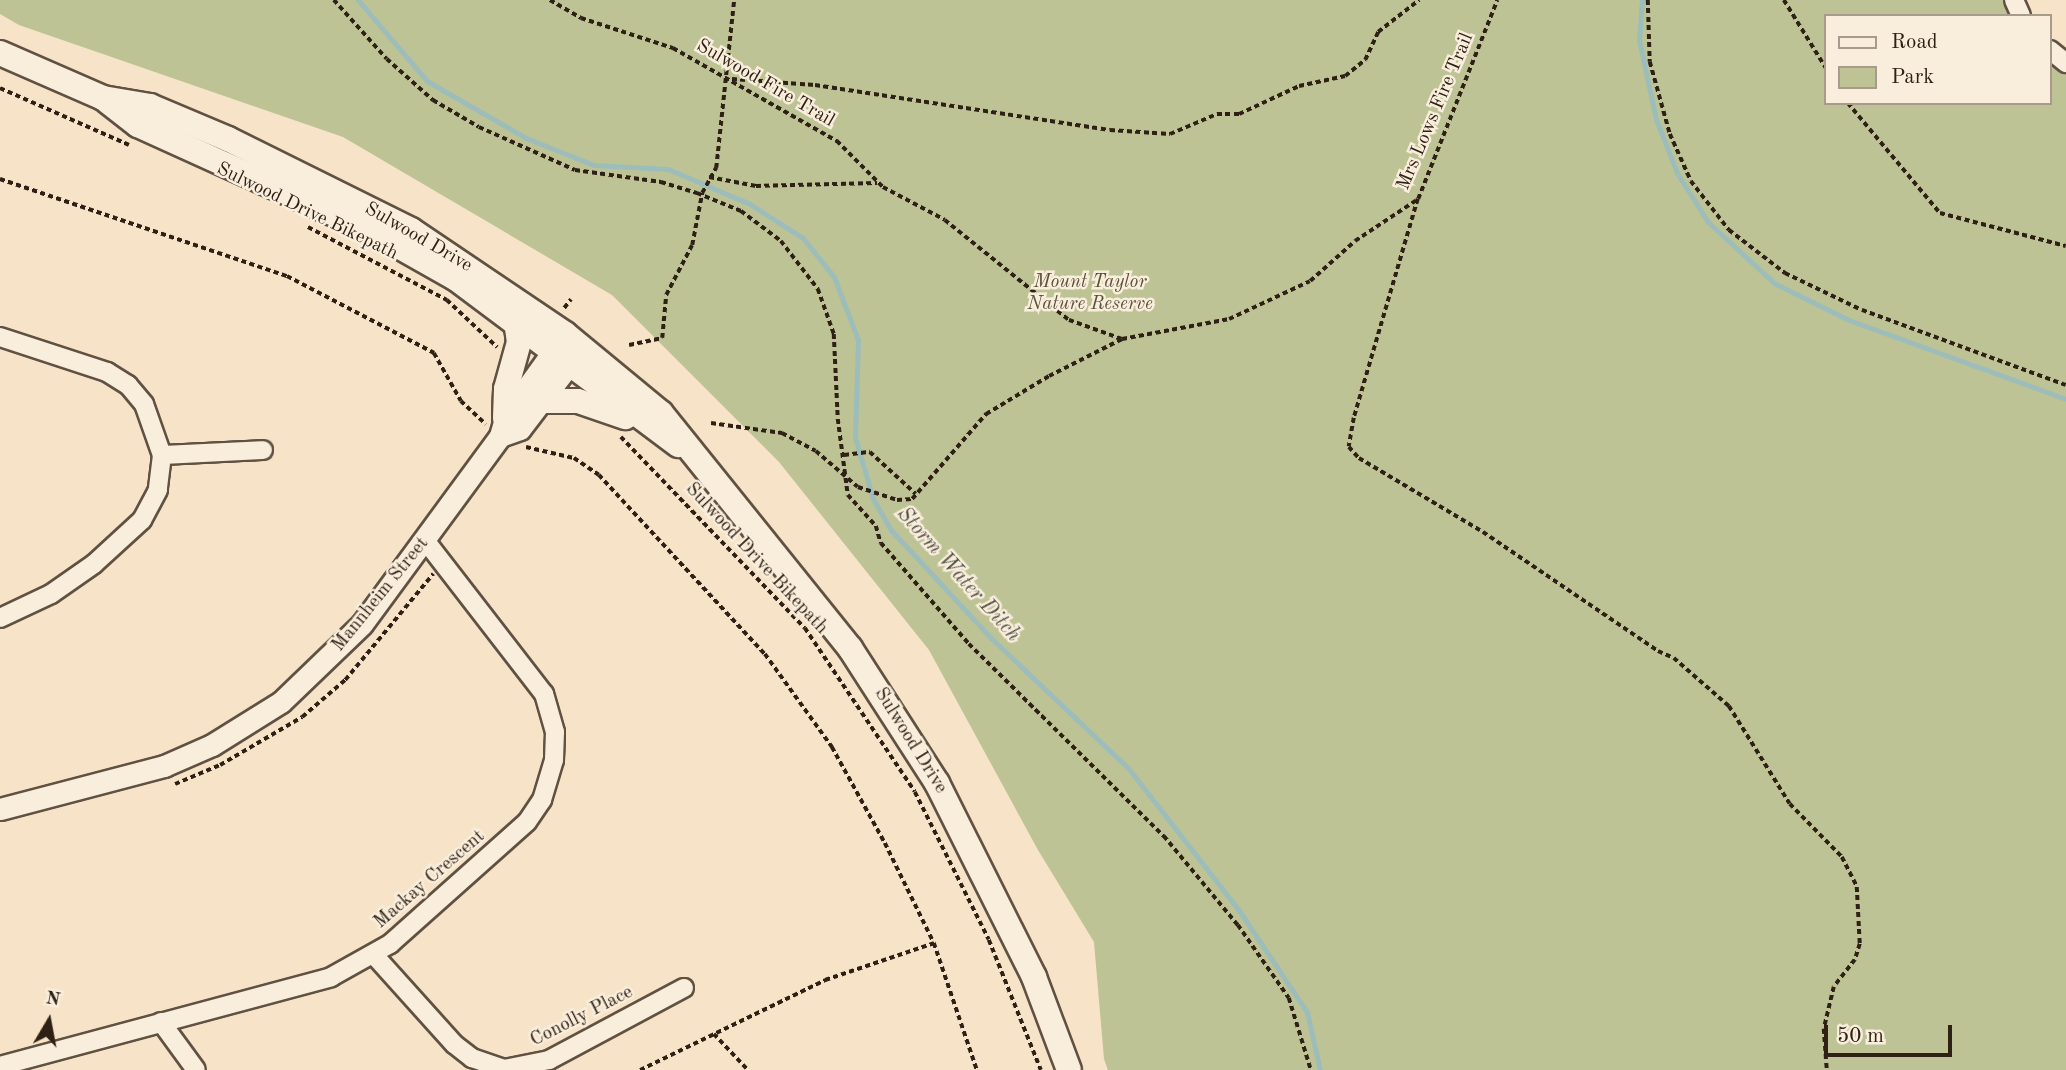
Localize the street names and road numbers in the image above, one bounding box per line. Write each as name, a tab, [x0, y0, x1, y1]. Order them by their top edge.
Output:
street label: Mrs Lows Fire Trail	[1393, 30, 1479, 194]
street label: Sulwood Fire Trail	[692, 35, 838, 133]
street label: Sulwood Drive Bikepath	[213, 158, 401, 266]
street label: Sulwood Drive	[360, 198, 476, 278]
street label: Sulwood Drive Bikepath	[680, 478, 832, 640]
street label: Mannheim Street	[328, 533, 434, 657]
street label: Sulwood Drive	[868, 684, 952, 798]
street label: Mackay Crescent	[370, 826, 490, 934]
street label: Conolly Place	[527, 981, 637, 1053]

